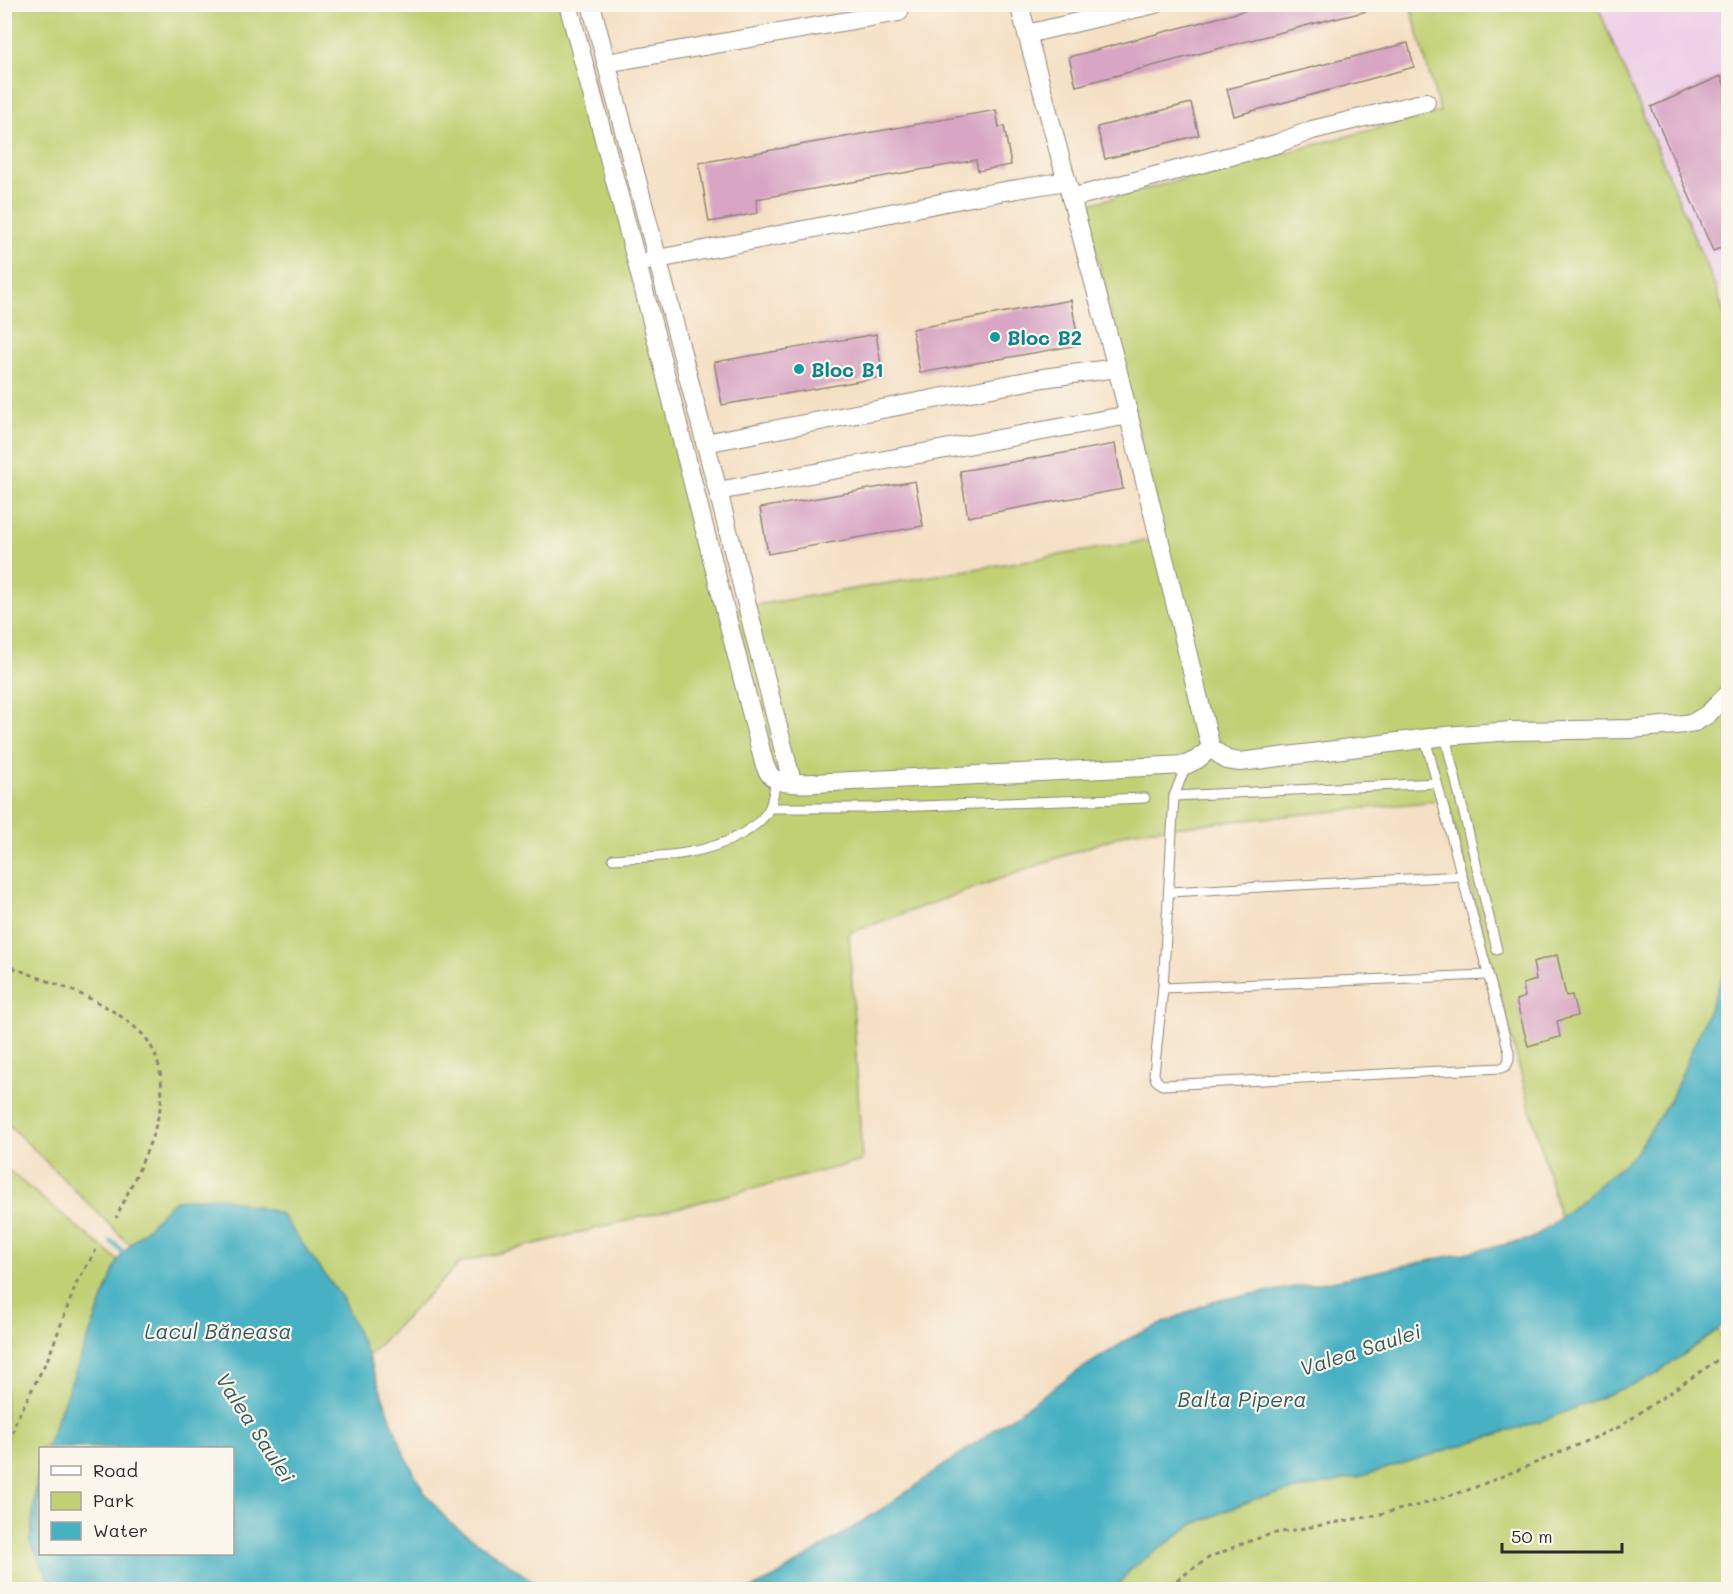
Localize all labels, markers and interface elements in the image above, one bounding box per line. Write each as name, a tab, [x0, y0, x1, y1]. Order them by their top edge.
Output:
place label: Bloc B2	[1007, 324, 1082, 350]
marker: Bloc B2	[988, 330, 1002, 344]
place label: Bloc B1	[811, 356, 884, 382]
marker: Bloc B1	[792, 362, 806, 376]
water label: Valea Saulei	[1296, 1316, 1425, 1381]
water label: Lacul Băneasa	[144, 1317, 292, 1344]
water label: Valea Saulei	[210, 1367, 302, 1488]
water label: Balta Pipera	[1177, 1385, 1307, 1412]
legend	[39, 1447, 234, 1555]
text: Road	[93, 1458, 138, 1482]
text: Park	[93, 1488, 134, 1512]
scale bar	[1502, 1516, 1622, 1554]
text: Water	[93, 1518, 148, 1542]
text: 50 m	[1511, 1524, 1553, 1548]

